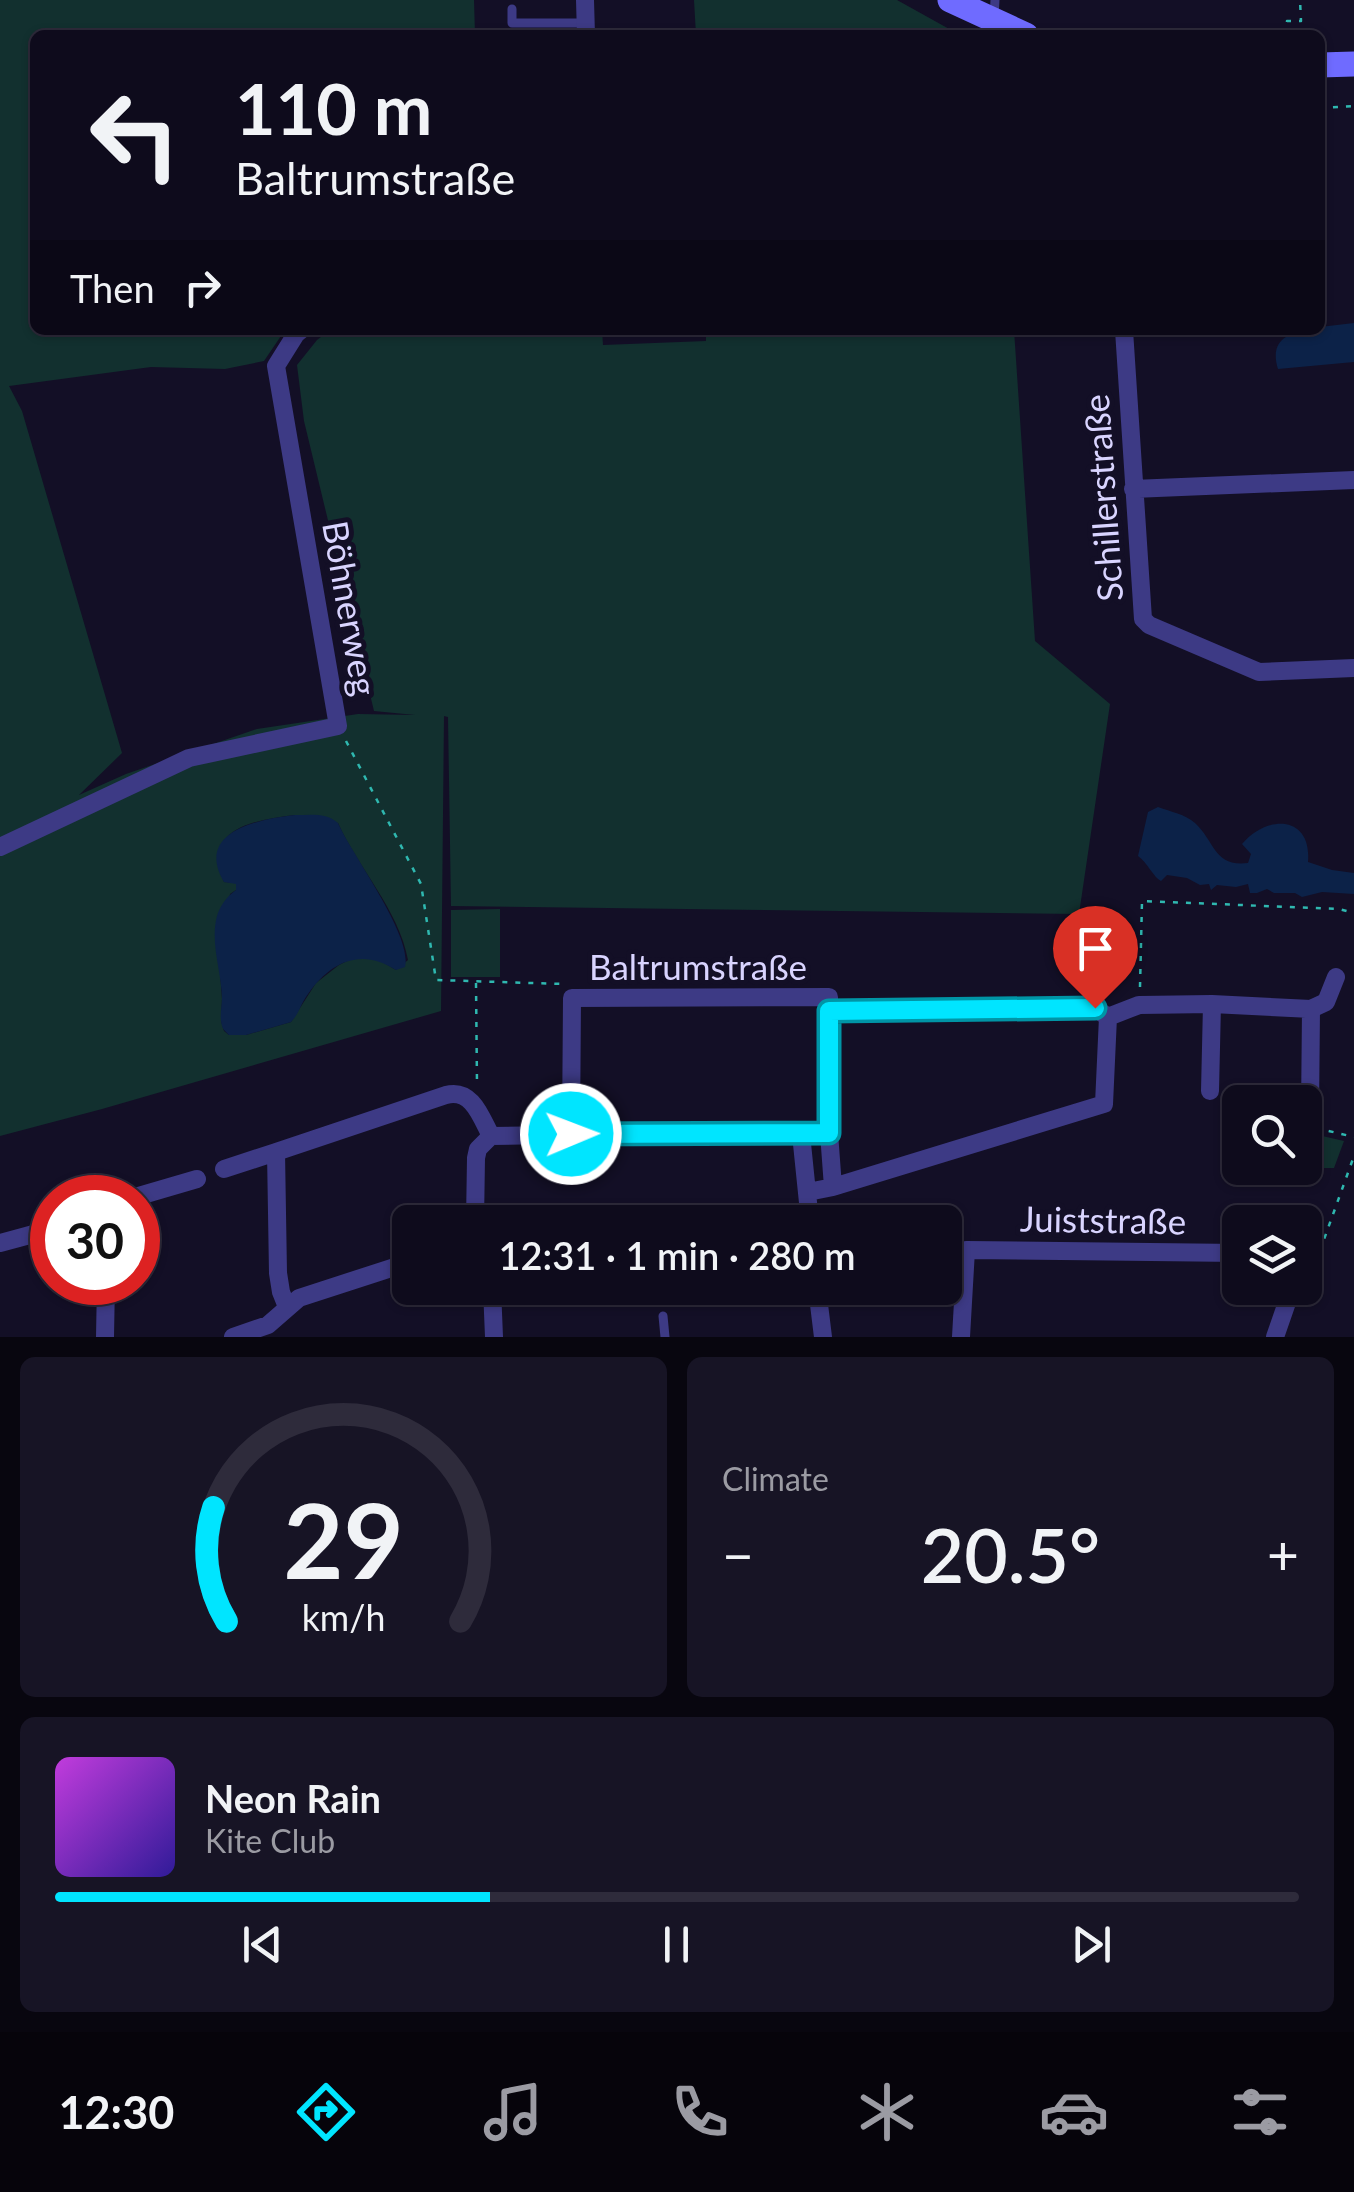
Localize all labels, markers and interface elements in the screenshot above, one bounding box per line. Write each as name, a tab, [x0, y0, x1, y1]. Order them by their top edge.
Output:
text: 110 m	[235, 66, 432, 150]
icon: left	[70, 70, 200, 200]
text: Baltrumstraße	[235, 151, 515, 205]
icon: right	[175, 260, 230, 315]
text: Then	[70, 265, 155, 311]
street label: Schillerstraße	[1074, 393, 1130, 603]
street label: Böhnerweg	[315, 517, 387, 699]
pin	[1053, 906, 1138, 1009]
icon: arrive	[1068, 921, 1123, 976]
street label: Baltrumstraße	[589, 945, 807, 987]
position arrow	[519, 1082, 623, 1186]
map controls	[1222, 1085, 1322, 1305]
button: search	[1222, 1085, 1322, 1185]
speed limit sign: 30	[30, 1175, 160, 1305]
street label: Juiststraße	[1020, 1197, 1186, 1241]
button: layers	[1222, 1205, 1322, 1305]
text: 12:31 · 1 min · 280 m	[499, 1232, 855, 1278]
text: Climate	[722, 1459, 829, 1498]
text: 29	[283, 1476, 404, 1601]
text: 20.5°	[921, 1509, 1100, 1599]
text: −	[722, 1521, 754, 1587]
text: +	[1267, 1521, 1299, 1587]
text: km/h	[302, 1596, 385, 1639]
text: Neon Rain	[205, 1775, 381, 1821]
text: Kite Club	[205, 1821, 335, 1860]
icon: previous	[235, 1917, 290, 1972]
icon: pause	[649, 1917, 704, 1972]
icon: next	[1064, 1917, 1119, 1972]
icon: directions	[291, 2077, 361, 2147]
icon: music	[478, 2077, 548, 2147]
icon: phone	[665, 2077, 735, 2147]
icon: climate	[852, 2077, 922, 2147]
icon: car	[1039, 2077, 1109, 2147]
icon: filters	[1225, 2077, 1295, 2147]
text: 12:30	[58, 2085, 174, 2139]

